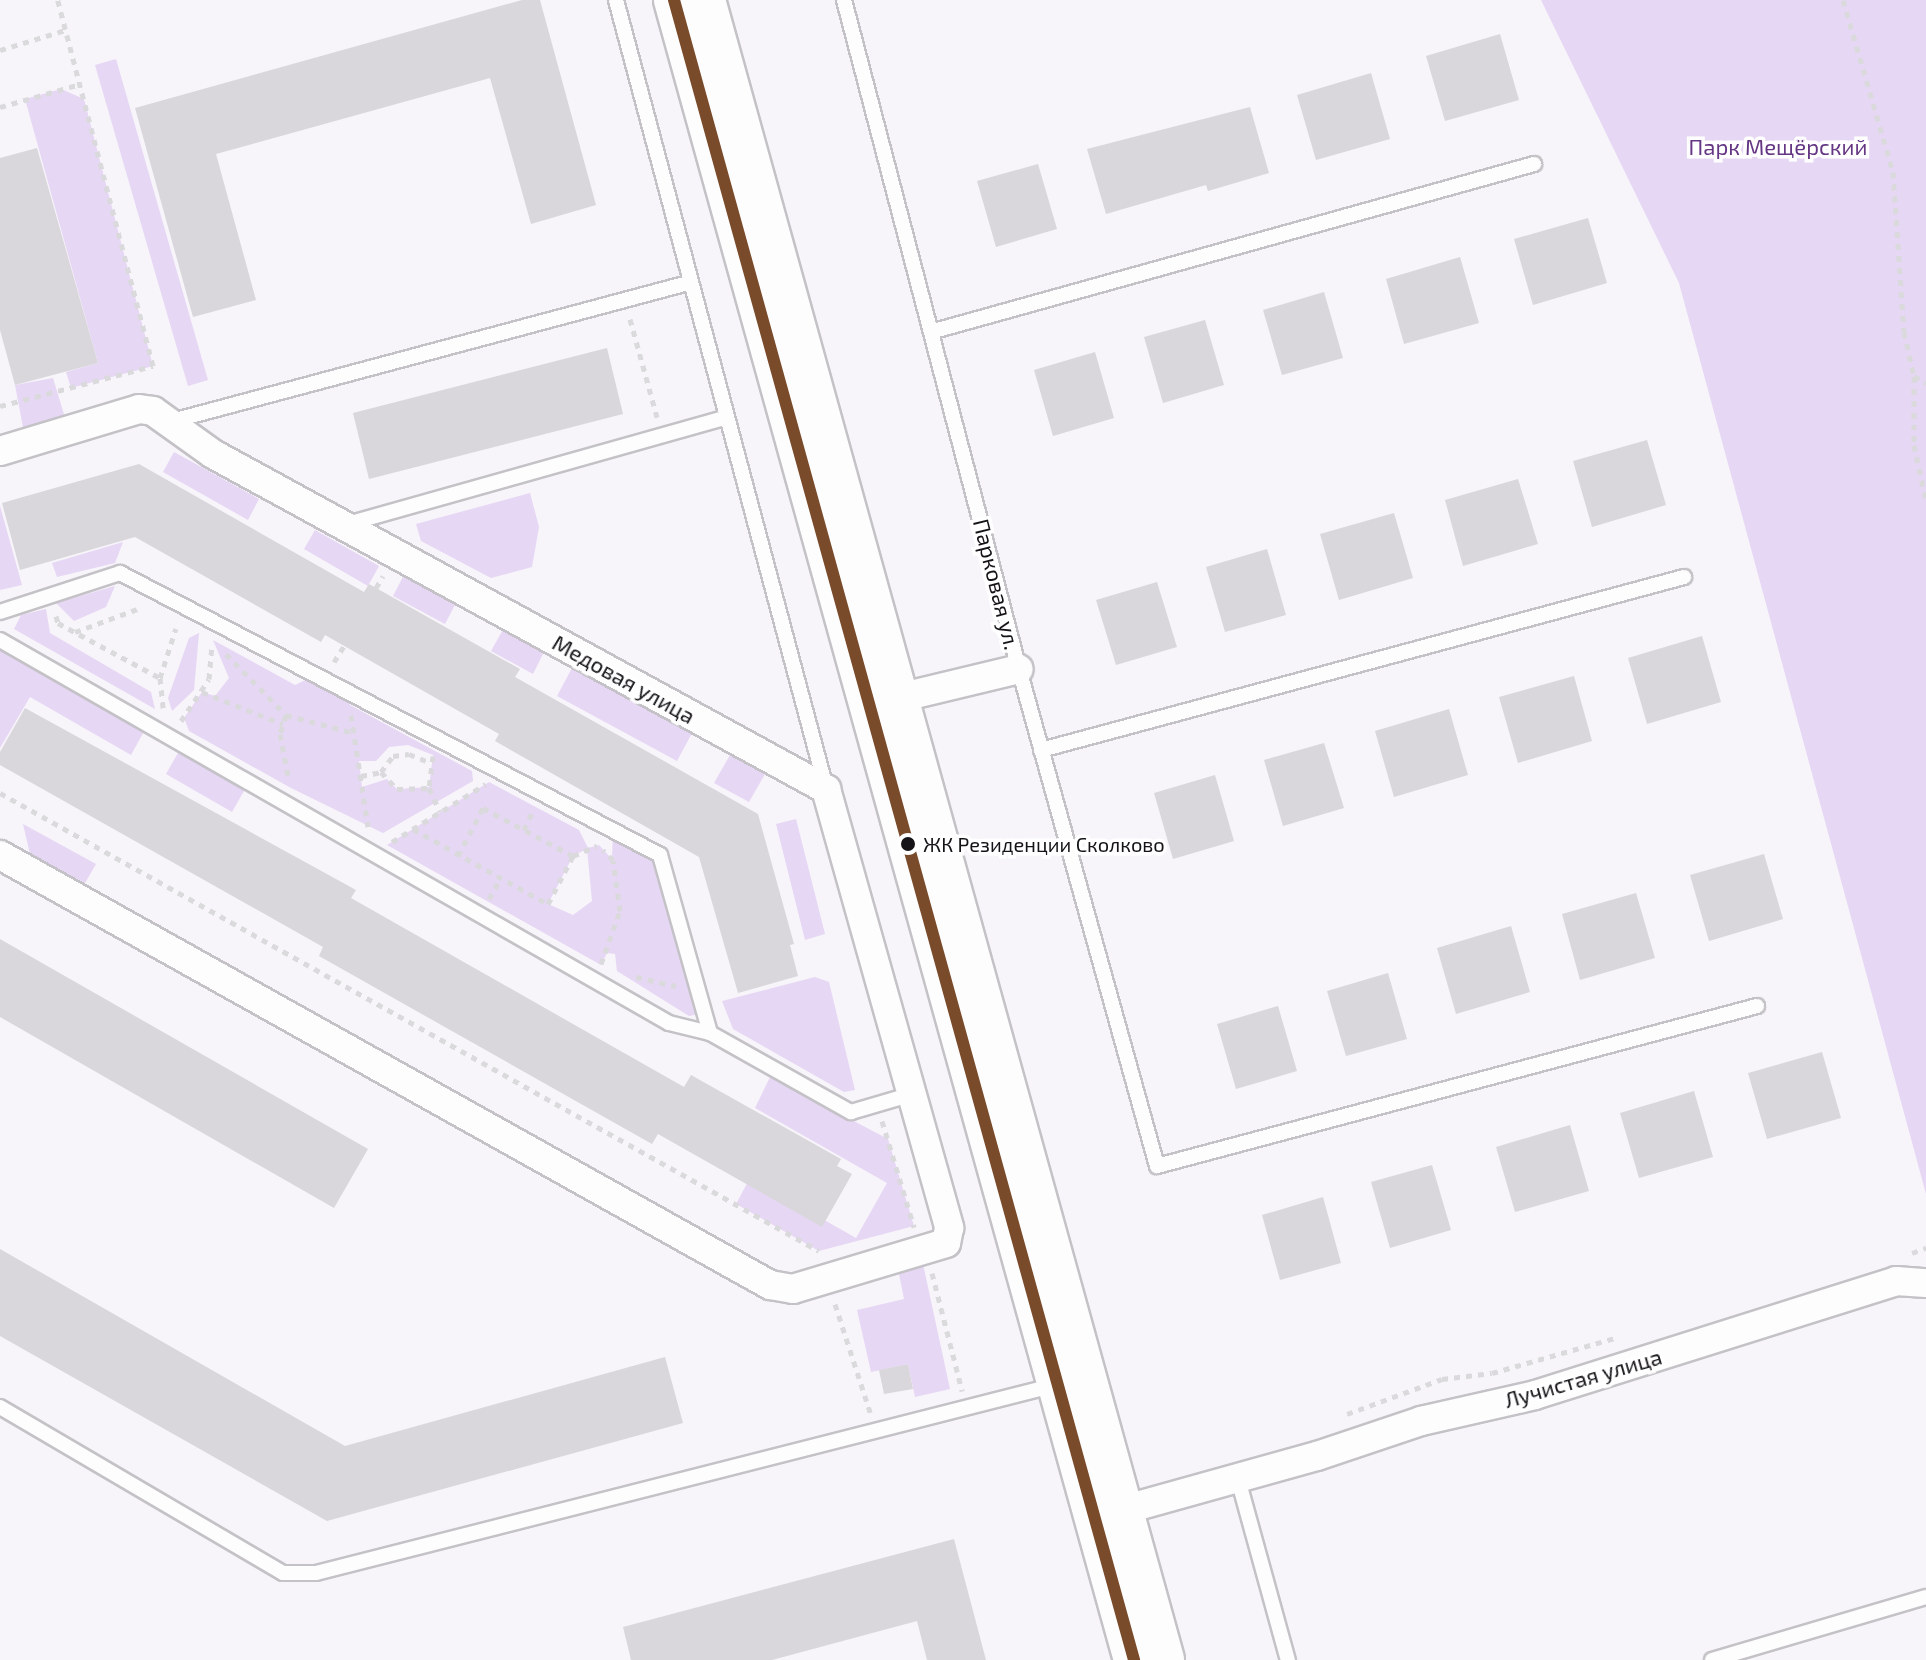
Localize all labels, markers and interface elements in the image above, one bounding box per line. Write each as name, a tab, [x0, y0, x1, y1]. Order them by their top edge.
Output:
park label: Парк Мещёрский	[1689, 134, 1867, 160]
street label: Парковая ул.	[968, 516, 1026, 652]
street label: Медовая улица	[548, 629, 700, 729]
place label: ЖК Резиденции Сколково	[923, 832, 1165, 856]
marker: ЖК Резиденции Сколково	[900, 836, 916, 852]
street label: Лучистая улица	[1501, 1343, 1665, 1413]

